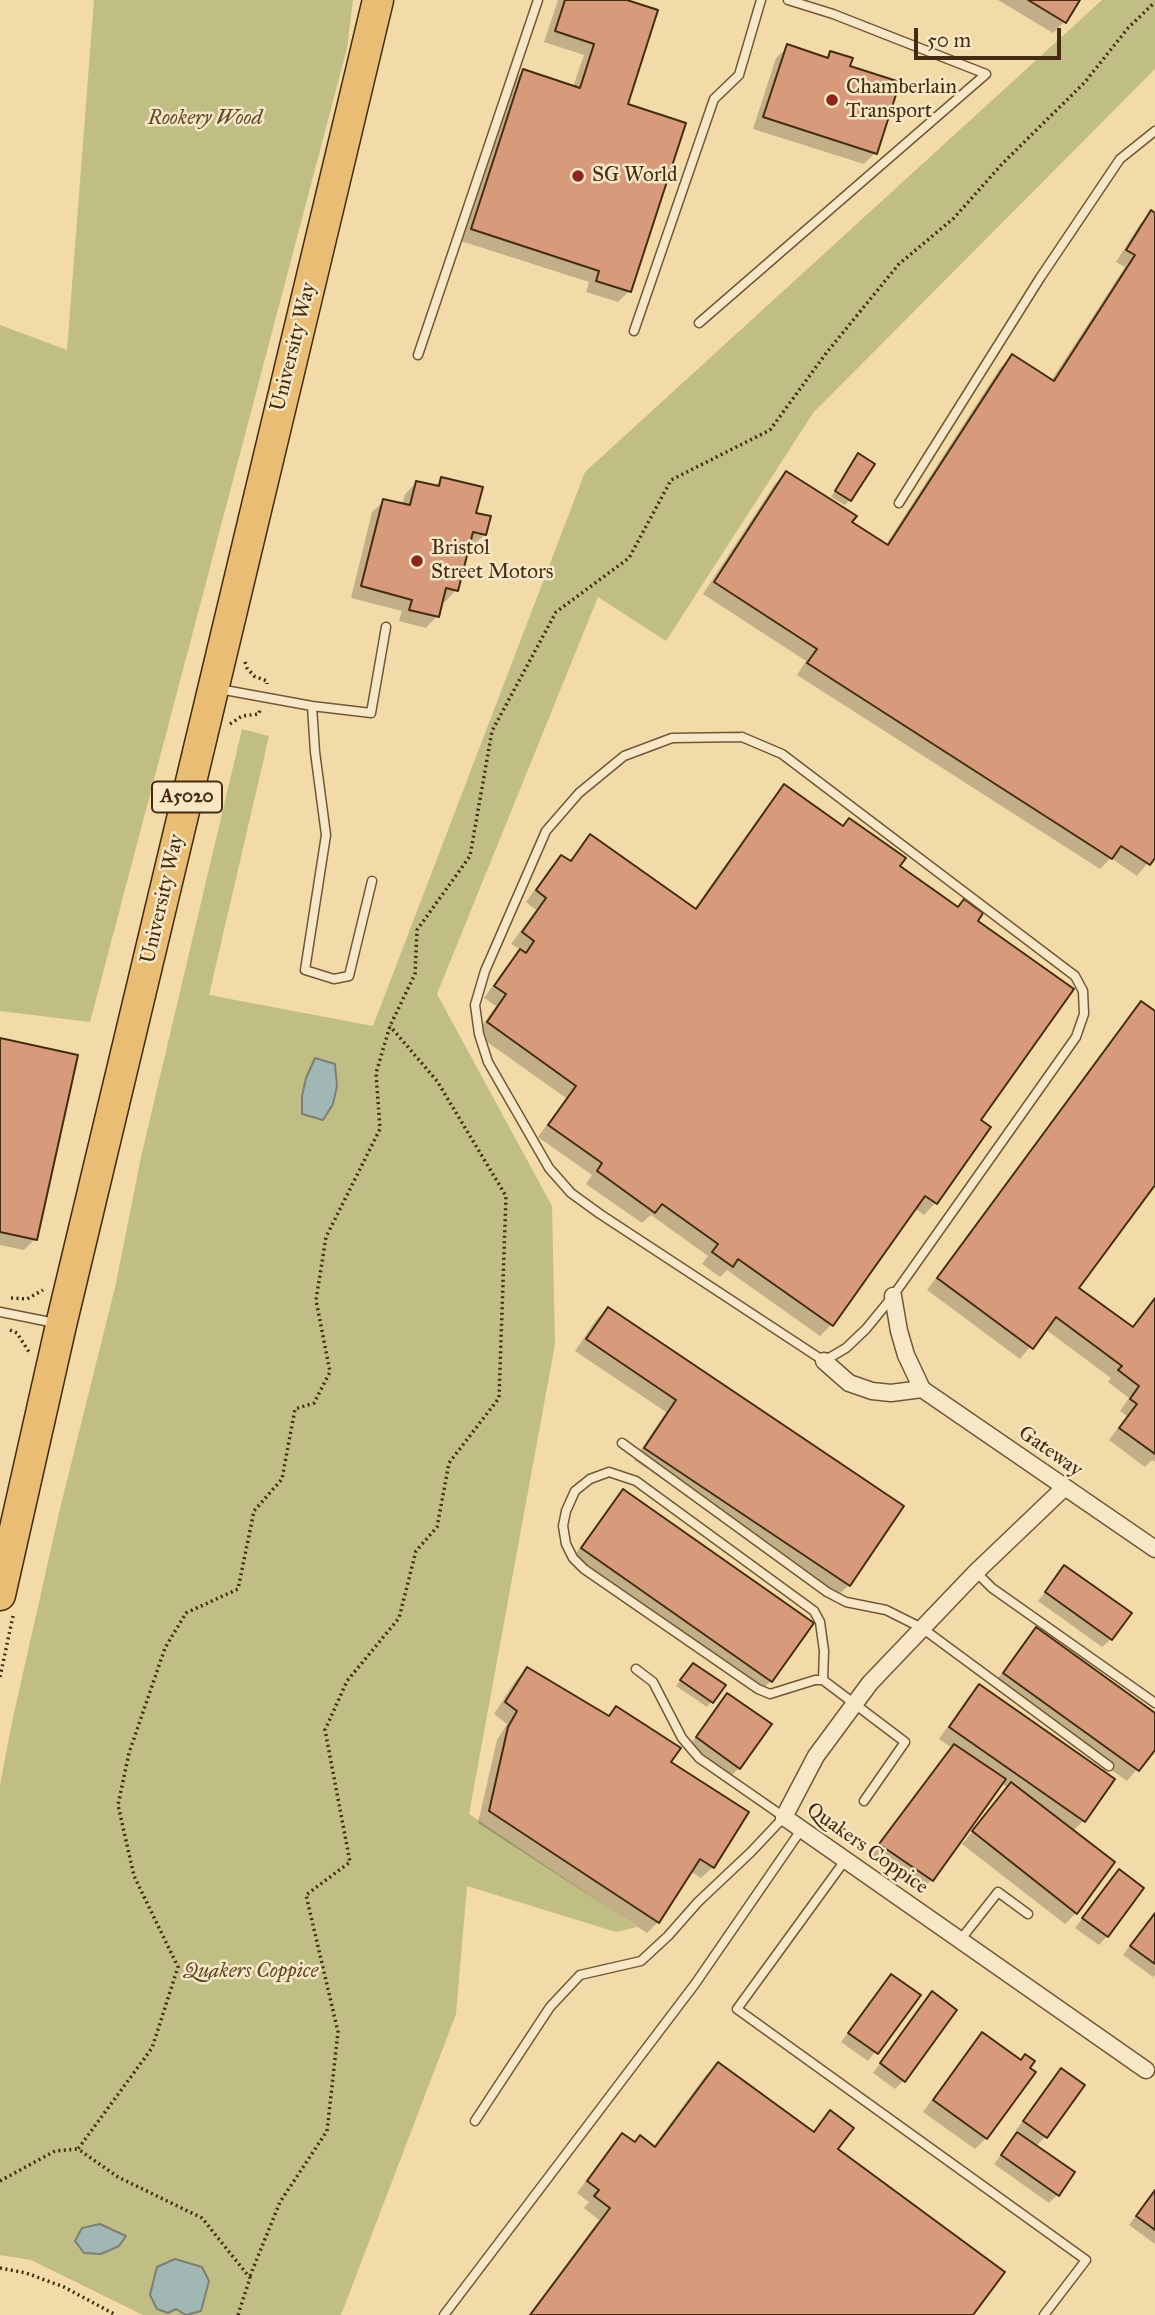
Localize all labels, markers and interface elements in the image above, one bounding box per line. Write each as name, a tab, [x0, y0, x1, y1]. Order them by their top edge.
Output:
scale bar	[917, 14, 1064, 58]
text: 50 m	[927, 27, 971, 53]
place label: Chamberlain Transport	[846, 75, 957, 125]
marker: Chamberlain Transport	[824, 92, 840, 108]
park label: Rookery Wood	[148, 106, 262, 132]
place label: SG World	[592, 163, 678, 189]
marker: SG World	[570, 168, 586, 184]
street label: University Way	[266, 280, 322, 414]
place label: Bristol Street Motors	[431, 536, 553, 586]
marker: Bristol Street Motors	[409, 553, 425, 569]
road number: A5020	[152, 782, 222, 812]
street label: University Way	[136, 832, 190, 966]
street label: Gateway	[1013, 1421, 1087, 1483]
street label: Quakers Coppice	[801, 1798, 933, 1900]
park label: Quakers Coppice	[184, 1959, 318, 1985]

